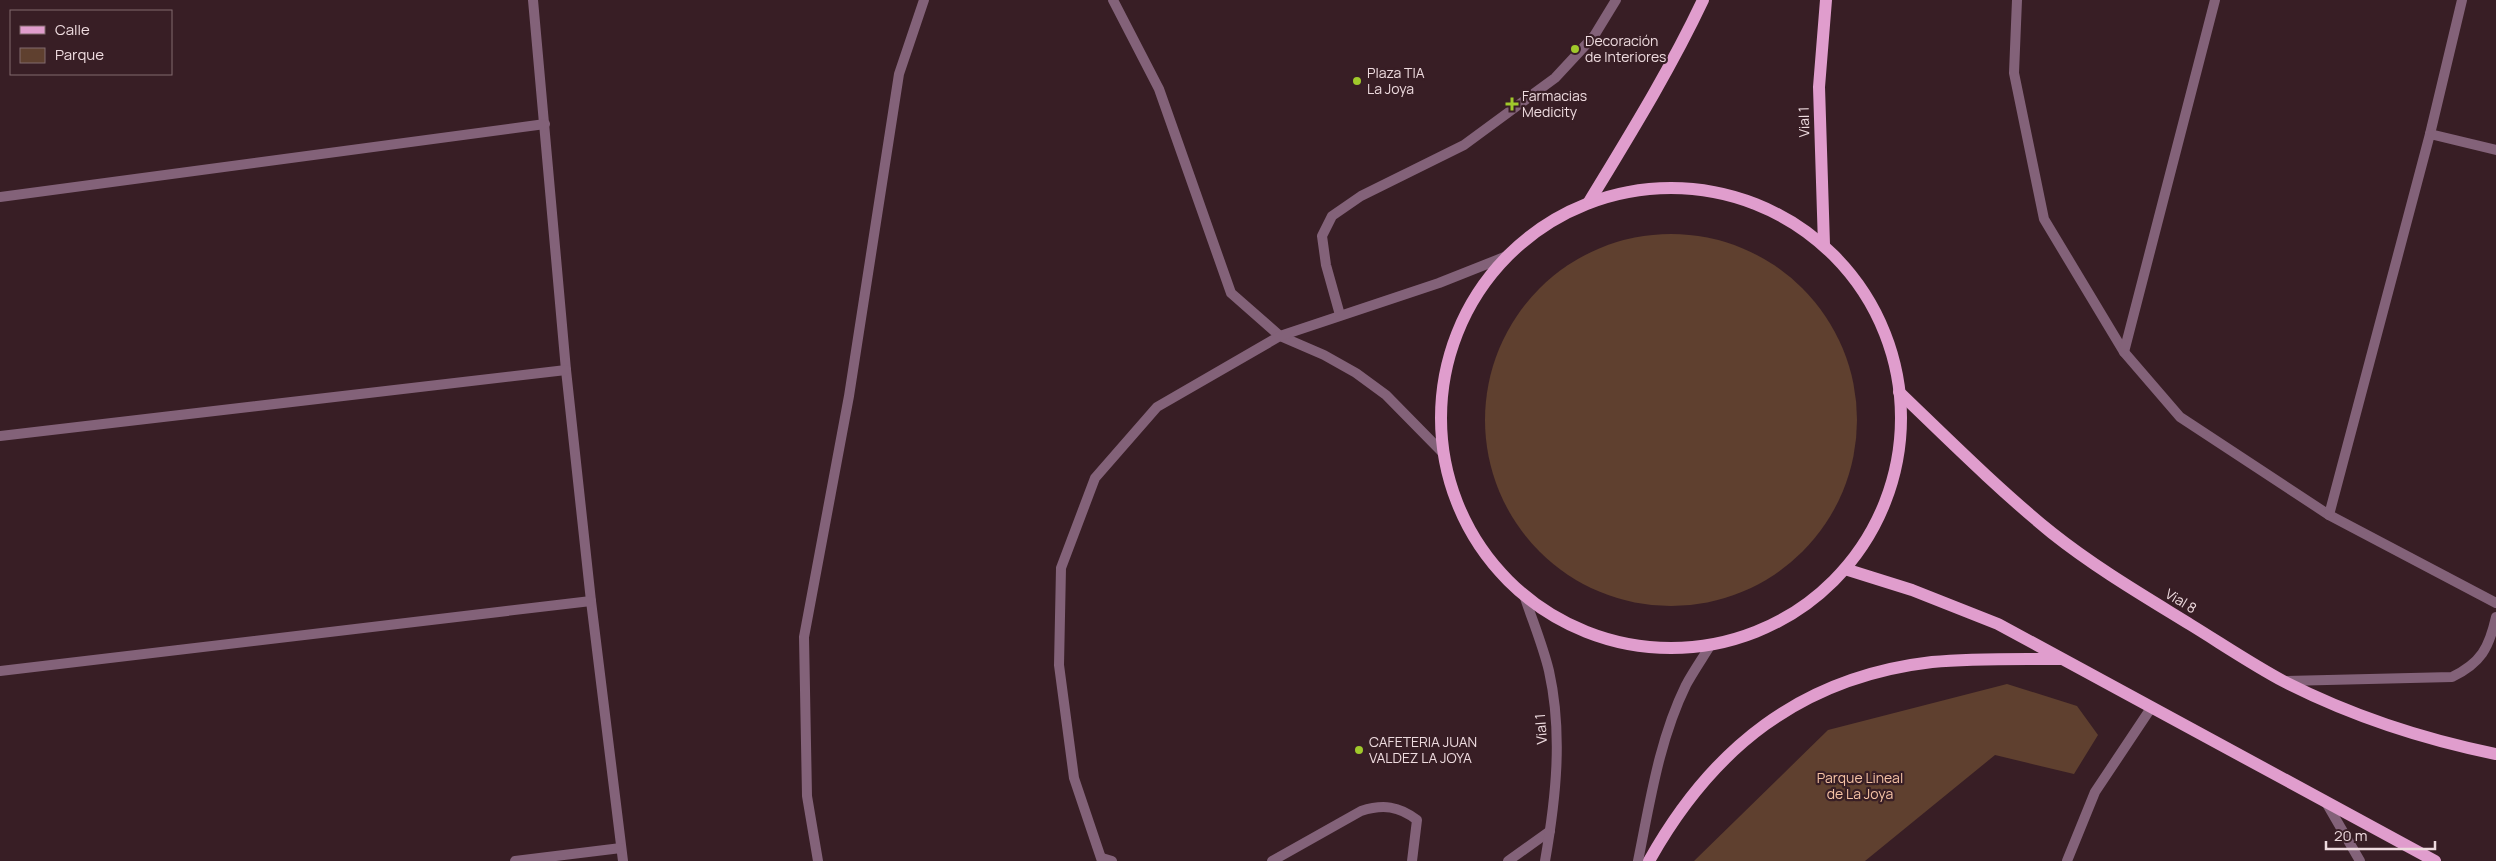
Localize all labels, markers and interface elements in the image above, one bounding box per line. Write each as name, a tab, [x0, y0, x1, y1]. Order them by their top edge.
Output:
legend	[10, 10, 172, 75]
text: Calle	[55, 19, 90, 40]
place label: Decoración de Interiores	[1585, 31, 1666, 66]
marker: Decoración de Interiores	[1569, 43, 1581, 55]
text: Parque	[55, 44, 104, 65]
place label: Plaza TIA La Joya	[1367, 63, 1425, 98]
marker: Plaza TIA La Joya	[1351, 75, 1363, 87]
place label: Farmacias Medicity	[1522, 86, 1587, 121]
marker: Farmacias Medicity	[1506, 98, 1518, 110]
street label: Vial 1	[1794, 106, 1813, 138]
street label: Vial 8	[2162, 584, 2200, 617]
street label: Vial 1	[1530, 713, 1551, 745]
place label: CAFETERIA JUAN VALDEZ LA JOYA	[1369, 732, 1477, 767]
marker: CAFETERIA JUAN VALDEZ LA JOYA	[1353, 744, 1365, 756]
park label: Parque Lineal de La Joya	[1817, 768, 1903, 803]
scale bar	[2326, 818, 2435, 850]
text: 20 m	[2334, 825, 2367, 846]

